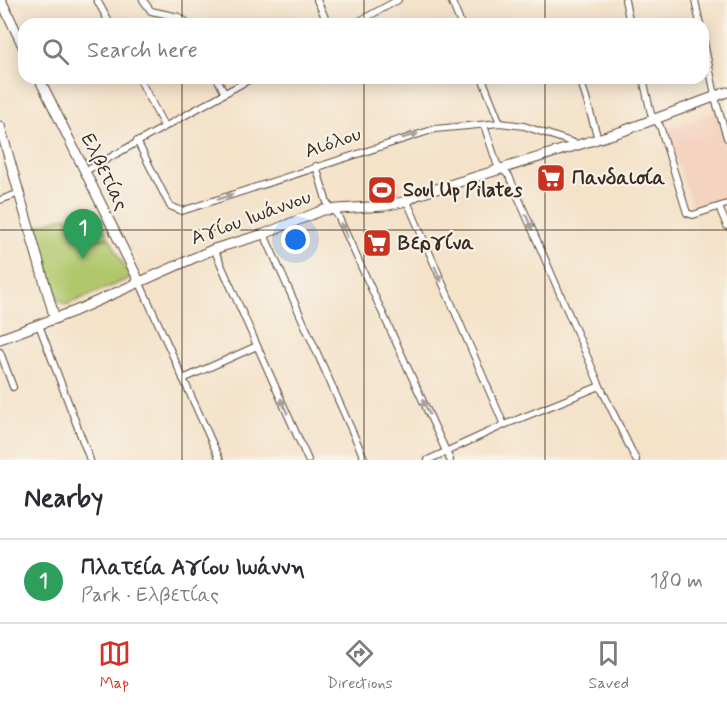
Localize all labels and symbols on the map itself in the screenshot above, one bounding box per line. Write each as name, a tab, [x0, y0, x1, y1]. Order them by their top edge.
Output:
street label: Αιόλου	[301, 121, 365, 165]
street label: Ελβετίας	[74, 129, 134, 215]
one-way arrow	[401, 131, 419, 140]
supermarket icon: Πανδαισία	[535, 162, 567, 194]
place label: Πανδαισία	[572, 165, 665, 192]
sports icon: Soul Up Pilates	[366, 174, 398, 206]
place label: Soul Up Pilates	[403, 177, 522, 204]
street label: Αγίου Ιωάννου	[187, 184, 315, 252]
one-way arrow	[216, 192, 234, 201]
pin: 1	[64, 210, 103, 259]
one-way arrow	[524, 213, 534, 231]
one-way arrow	[340, 221, 349, 238]
your location	[281, 225, 310, 254]
supermarket icon: Βεργίνα	[361, 227, 393, 259]
place label: Βεργίνα	[398, 230, 474, 257]
one-way arrow	[433, 265, 443, 283]
one-way arrow	[279, 397, 289, 415]
one-way arrow	[421, 398, 430, 415]

